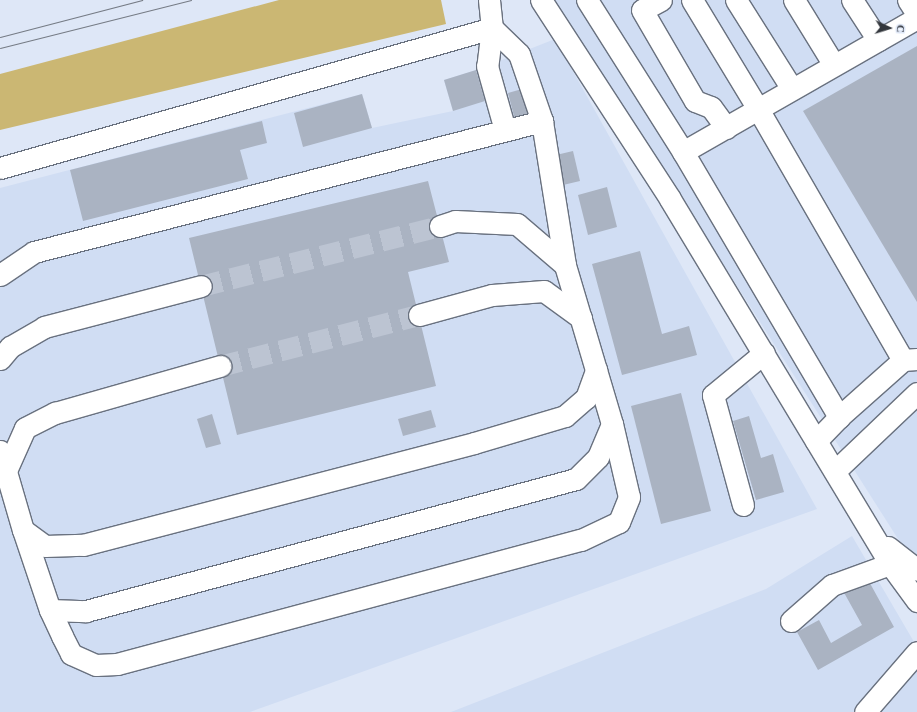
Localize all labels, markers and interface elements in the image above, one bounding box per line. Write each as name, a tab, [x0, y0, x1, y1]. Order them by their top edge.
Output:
north arrow	[869, 8, 909, 48]
text: С	[894, 24, 908, 33]

